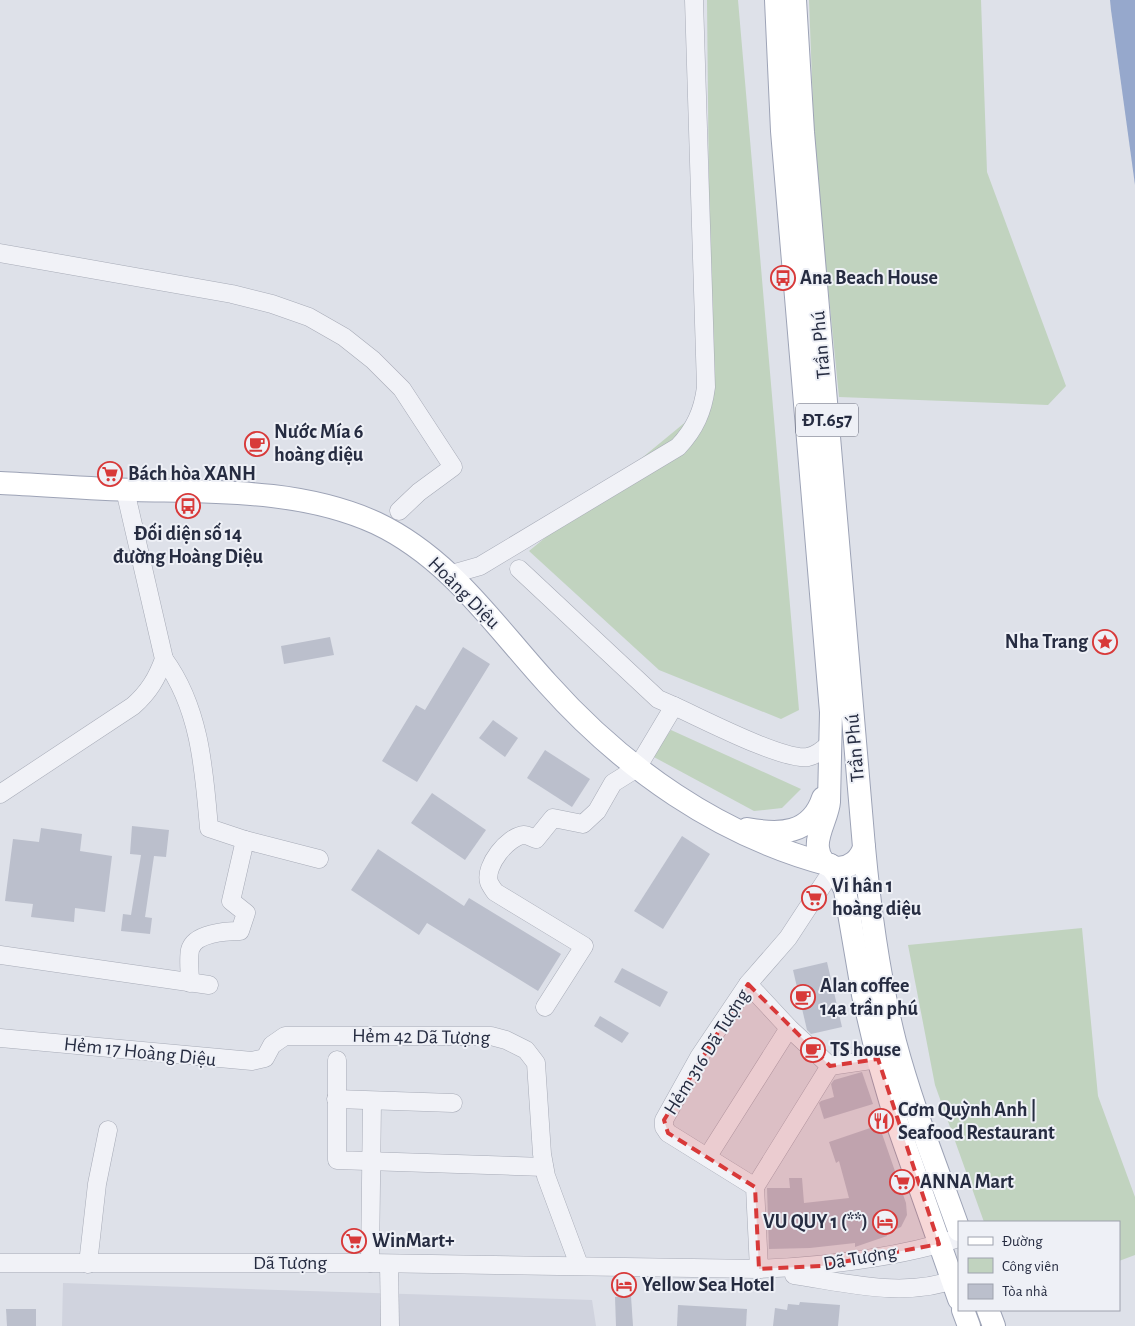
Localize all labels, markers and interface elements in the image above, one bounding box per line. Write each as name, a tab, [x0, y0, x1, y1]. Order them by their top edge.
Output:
bus stop icon: Ana Beach House	[770, 265, 796, 291]
place label: Ana Beach House	[800, 268, 938, 288]
street label: Trần Phú	[808, 310, 834, 380]
road number: ĐT.657	[796, 404, 858, 436]
place label: Nước Mía 6 hoàng diệu	[274, 422, 364, 465]
cafe icon: Nước Mía 6 hoàng diệu	[244, 431, 270, 457]
supermarket icon: Bách hòa XANH	[97, 461, 123, 487]
place label: Bách hòa XANH	[128, 464, 256, 484]
bus stop icon: Đối diện số 14 đường Hoàng Diệu	[175, 493, 201, 519]
place label: Đối diện số 14 đường Hoàng Diệu	[113, 522, 263, 567]
street label: Hoàng Diệu	[424, 553, 504, 633]
place icon: Nha Trang	[1092, 629, 1118, 655]
place label: Nha Trang	[1005, 632, 1089, 652]
street label: Trần Phú	[842, 713, 868, 783]
place label: Vi hân 1 hoàng diệu	[832, 876, 922, 919]
supermarket icon: Vi hân 1 hoàng diệu	[801, 885, 827, 911]
place label: Alan coffee 14a trần phú	[820, 976, 919, 1019]
cafe icon: Alan coffee 14a trần phú	[790, 984, 816, 1010]
street label: Hẻm 316 Dã Tượng	[660, 986, 754, 1118]
street label: Hẻm 42 Dã Tượng	[352, 1026, 490, 1048]
street label: Hẻm 17 Hoàng Diệu	[63, 1034, 217, 1070]
cafe icon: TS house	[800, 1037, 826, 1063]
place label: TS house	[830, 1040, 901, 1060]
place label: Cơm Quỳnh Anh | Seafood Restaurant	[898, 1099, 1055, 1143]
restaurant icon: Cơm Quỳnh Anh | Seafood Restaurant	[868, 1108, 894, 1134]
supermarket icon: ANNA Mart	[889, 1169, 915, 1195]
place label: ANNA Mart	[920, 1172, 1014, 1192]
hotel icon: VU QUY 1 (**)	[872, 1209, 898, 1235]
place label: VU QUY 1 (**)	[763, 1212, 868, 1233]
legend	[958, 1221, 1120, 1311]
supermarket icon: WinMart+	[341, 1228, 367, 1254]
place label: WinMart+	[372, 1231, 455, 1251]
text: Đường	[1002, 1234, 1043, 1249]
street label: Dã Tượng	[822, 1242, 899, 1274]
street label: Dã Tượng	[253, 1253, 327, 1273]
text: Công viên	[1002, 1259, 1059, 1274]
hotel icon: Yellow Sea Hotel	[611, 1272, 637, 1298]
place label: Yellow Sea Hotel	[642, 1275, 775, 1295]
text: Tòa nhà	[1002, 1284, 1048, 1299]

